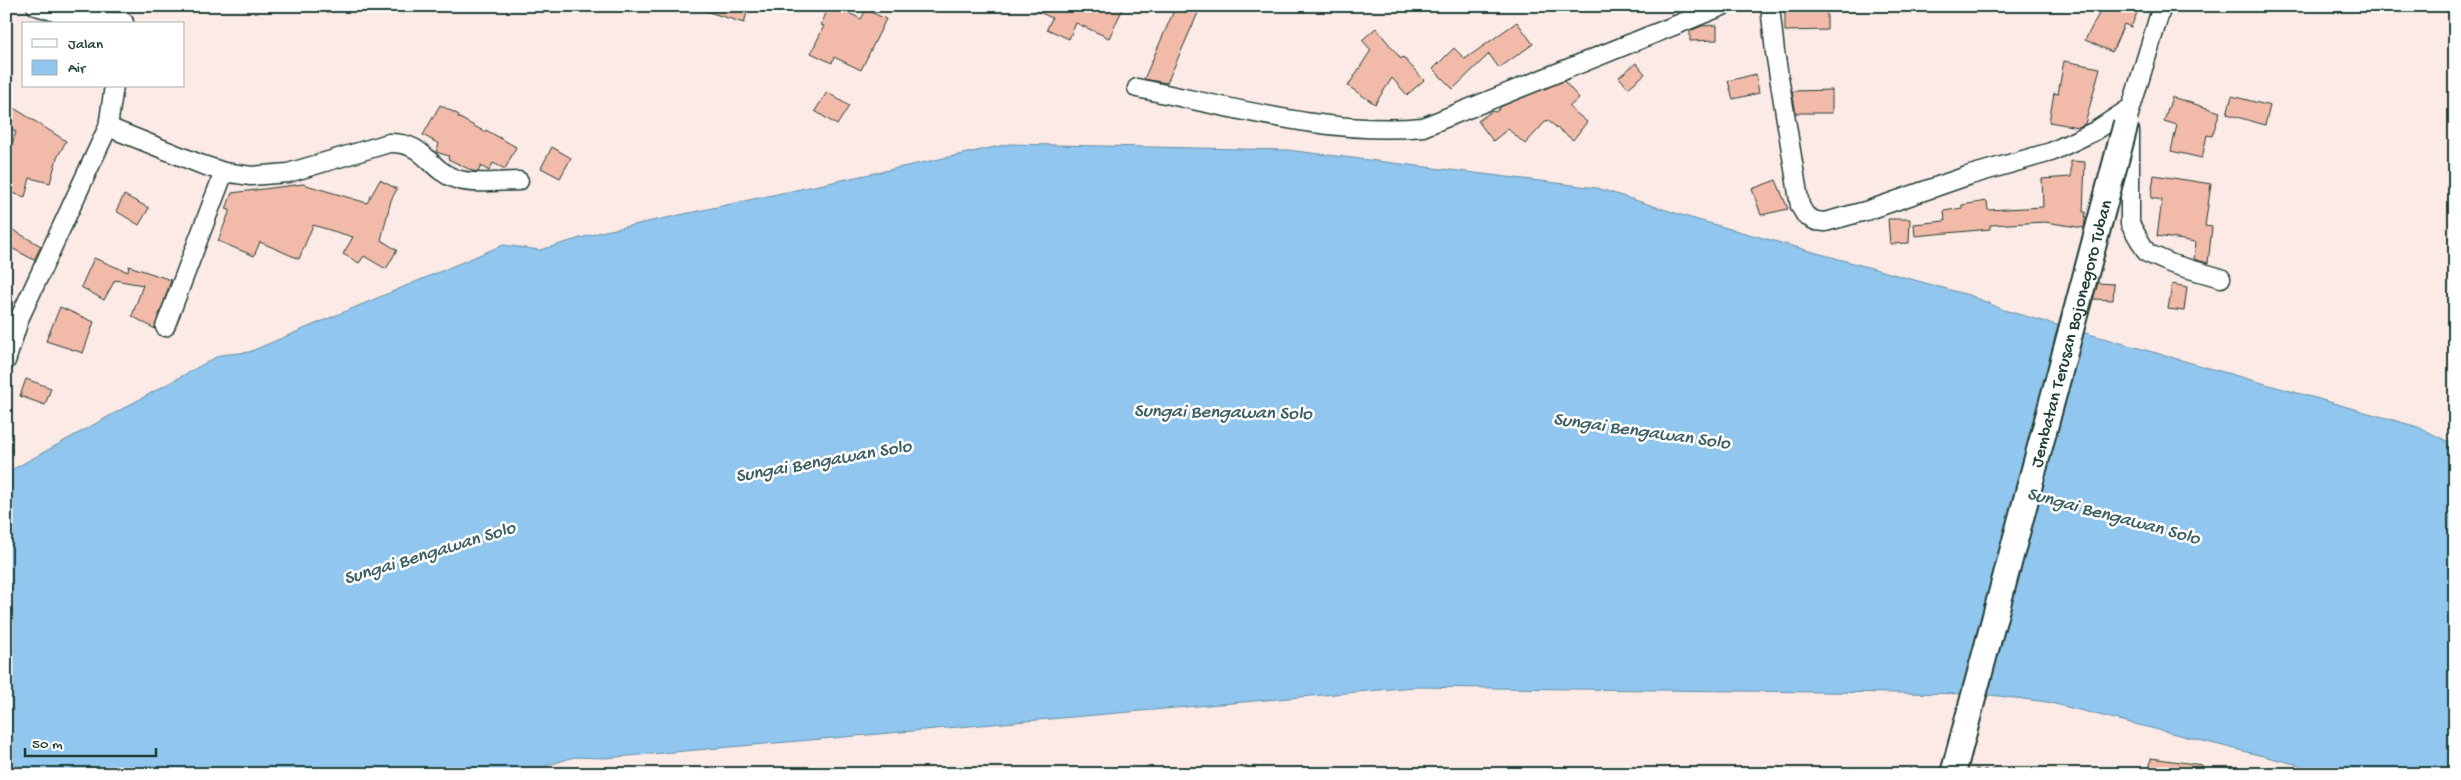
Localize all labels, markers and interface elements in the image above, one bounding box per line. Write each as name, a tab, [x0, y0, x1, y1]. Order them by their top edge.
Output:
legend	[22, 22, 185, 88]
text: Jalan	[68, 36, 103, 54]
text: Air	[68, 60, 87, 78]
street label: Jembatan Terusan Bojonegoro Tuban	[2027, 197, 2118, 470]
water label: Sungai Bengawan Solo	[1134, 400, 1313, 427]
water label: Sungai Bengawan Solo	[1552, 409, 1732, 456]
water label: Sungai Bengawan Solo	[734, 435, 914, 489]
water label: Sungai Bengawan Solo	[2024, 483, 2203, 552]
water label: Sungai Bengawan Solo	[341, 517, 520, 591]
scale bar	[25, 725, 156, 757]
text: 50 m	[32, 736, 63, 754]

